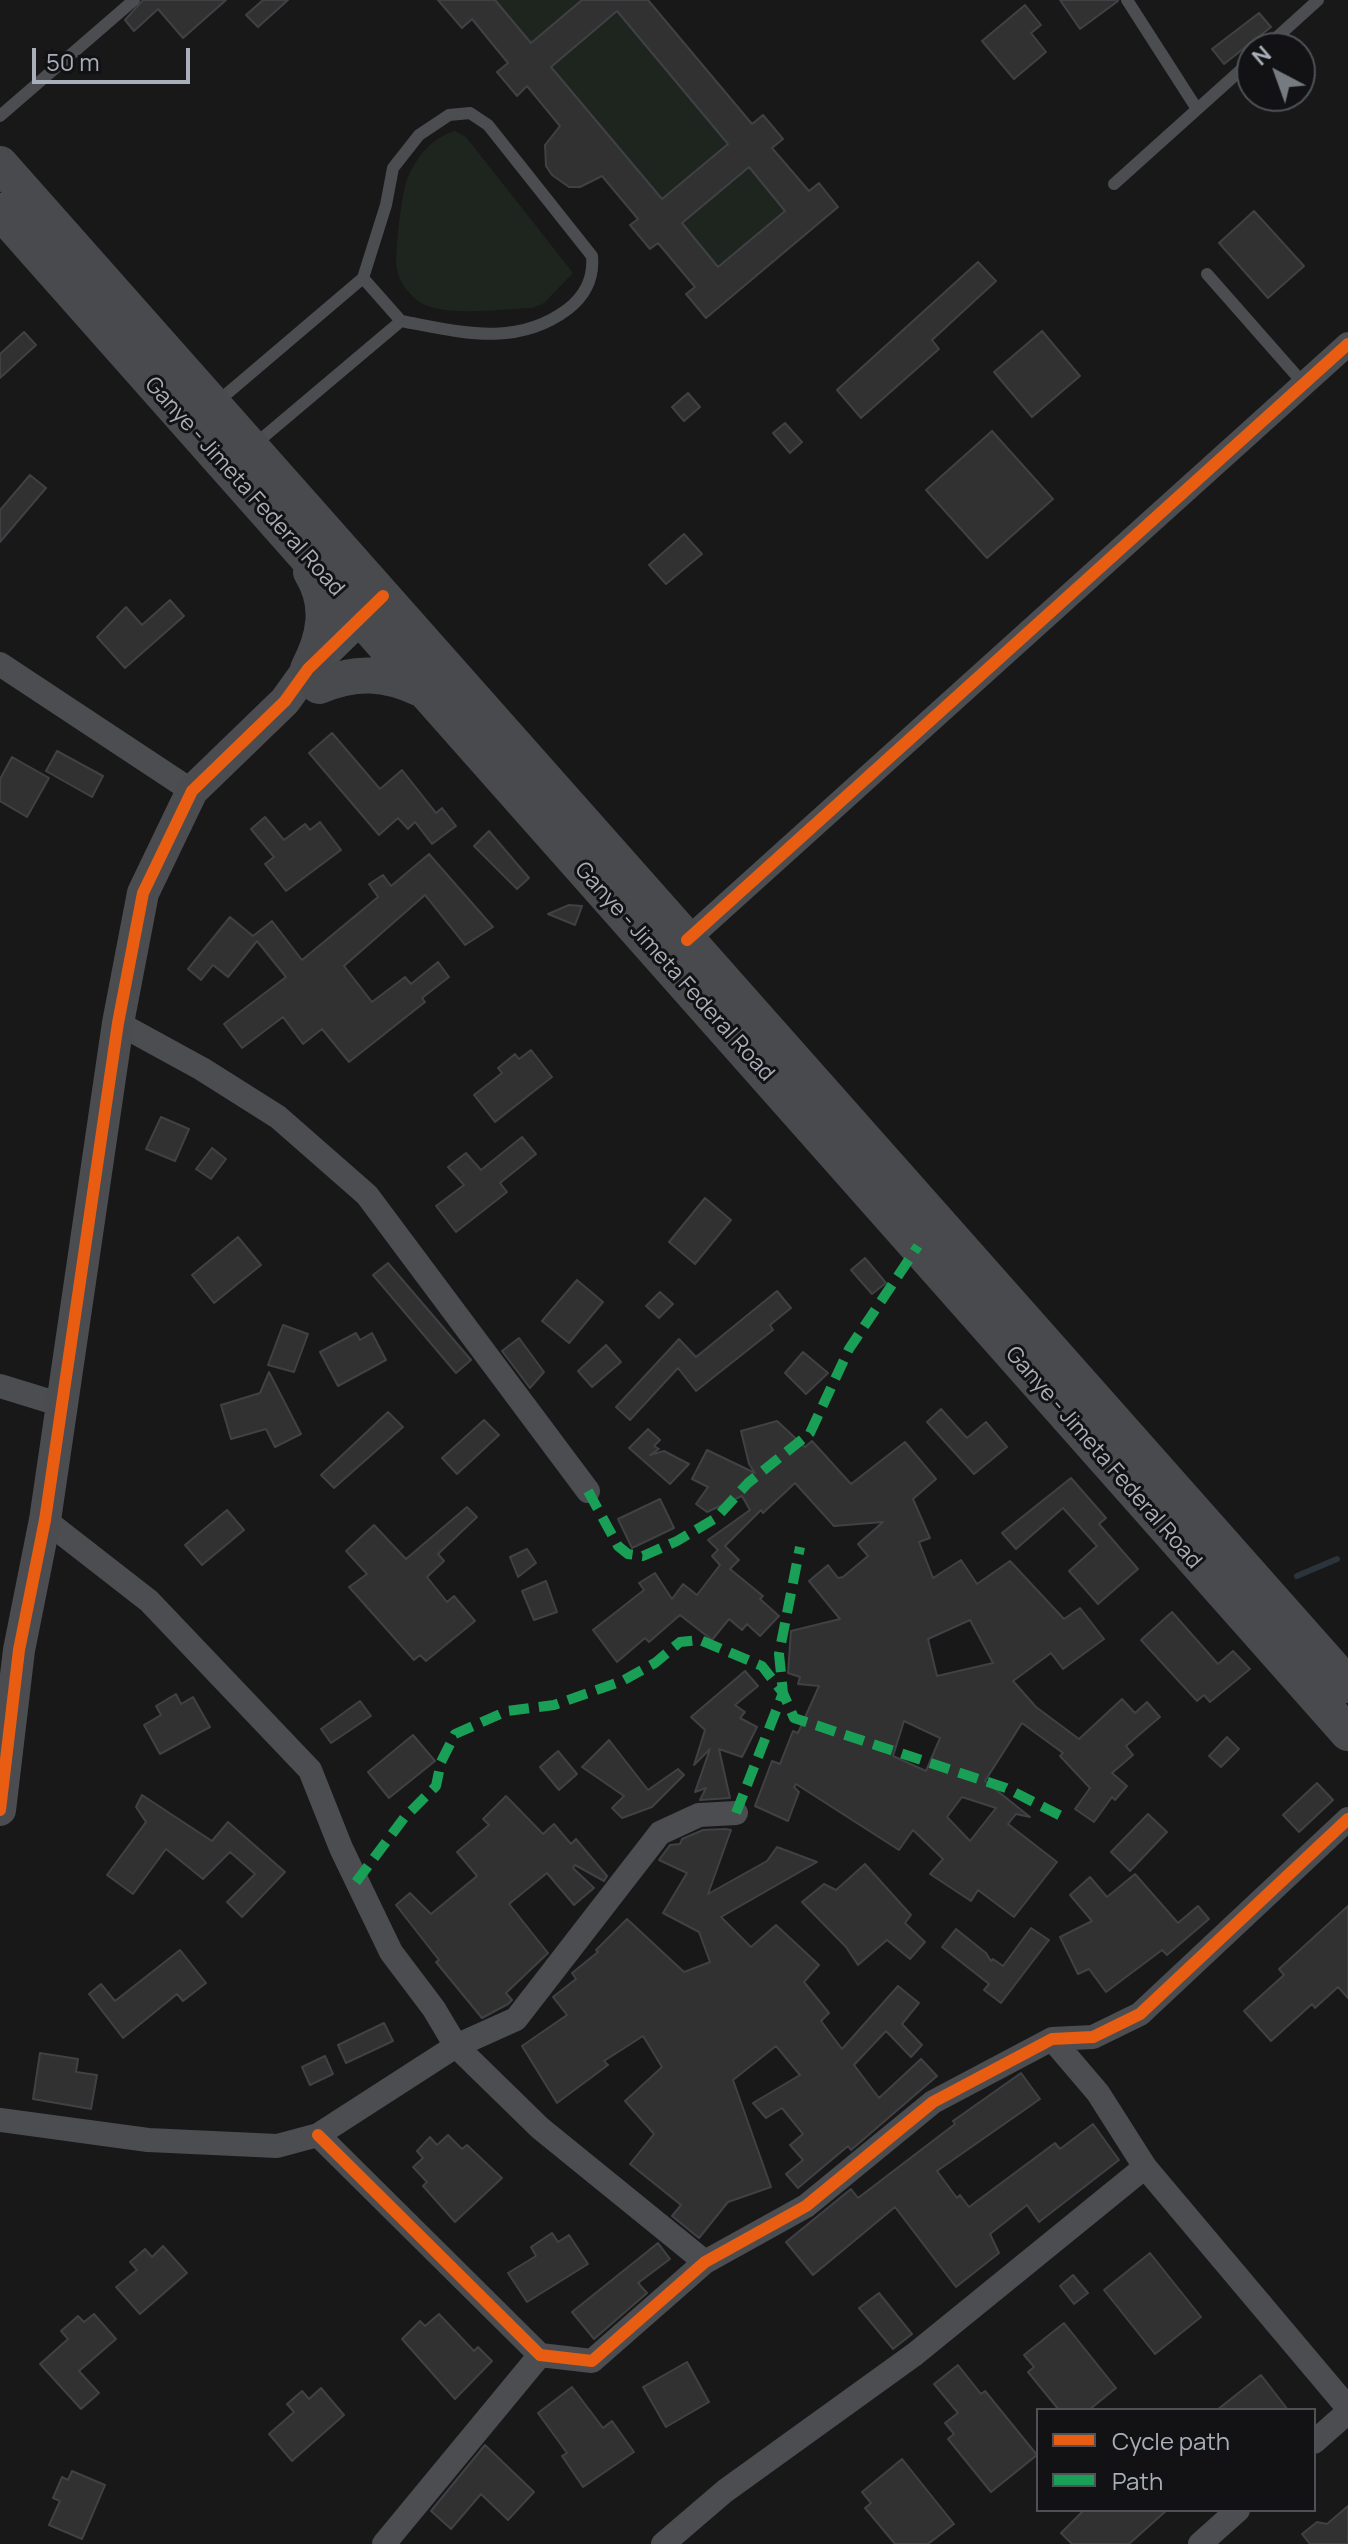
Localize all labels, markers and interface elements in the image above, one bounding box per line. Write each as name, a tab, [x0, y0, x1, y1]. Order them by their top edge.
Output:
scale bar	[36, 32, 194, 82]
north arrow	[1236, 32, 1316, 112]
text: N	[1246, 39, 1277, 72]
text: 50 m	[46, 45, 100, 78]
street label: Ganye - Jimeta Federal Road	[139, 372, 349, 602]
street label: Ganye - Jimeta Federal Road	[569, 857, 779, 1087]
street label: Ganye - Jimeta Federal Road	[999, 1342, 1207, 1574]
legend	[1036, 2408, 1316, 2512]
text: Cycle path	[1112, 2424, 1230, 2457]
text: Path	[1112, 2464, 1163, 2497]

